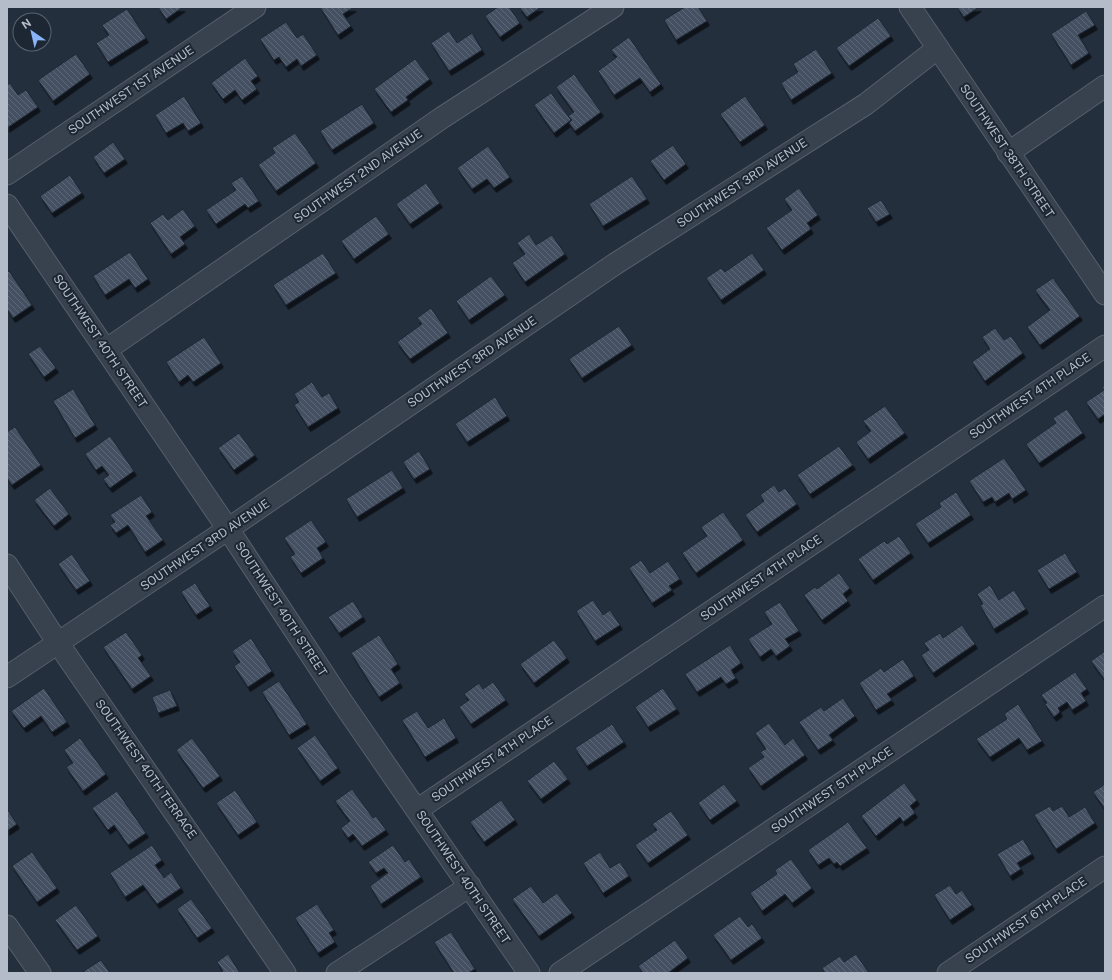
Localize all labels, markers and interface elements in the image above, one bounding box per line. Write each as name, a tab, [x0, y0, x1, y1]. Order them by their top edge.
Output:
north arrow	[12, 12, 52, 52]
text: N	[19, 16, 33, 31]
street label: SOUTHWEST 1ST AVENUE	[66, 43, 196, 137]
street label: SOUTHWEST 38TH STREET	[957, 82, 1057, 220]
street label: SOUTHWEST 2ND AVENUE	[291, 126, 425, 226]
street label: SOUTHWEST 3RD AVENUE	[674, 136, 810, 230]
street label: SOUTHWEST 40TH STREET	[50, 272, 150, 410]
street label: SOUTHWEST 3RD AVENUE	[405, 314, 539, 410]
street label: SOUTHWEST 4TH PLACE	[967, 350, 1093, 442]
street label: SOUTHWEST 3RD AVENUE	[138, 497, 272, 593]
street label: SOUTHWEST 4TH PLACE	[698, 532, 824, 624]
street label: SOUTHWEST 40TH STREET	[232, 539, 330, 679]
street label: SOUTHWEST 40TH TERRACE	[92, 697, 200, 841]
street label: SOUTHWEST 4TH PLACE	[429, 713, 555, 805]
street label: SOUTHWEST 5TH PLACE	[769, 744, 895, 836]
street label: SOUTHWEST 40TH STREET	[413, 808, 513, 946]
street label: SOUTHWEST 6TH PLACE	[963, 874, 1089, 966]

